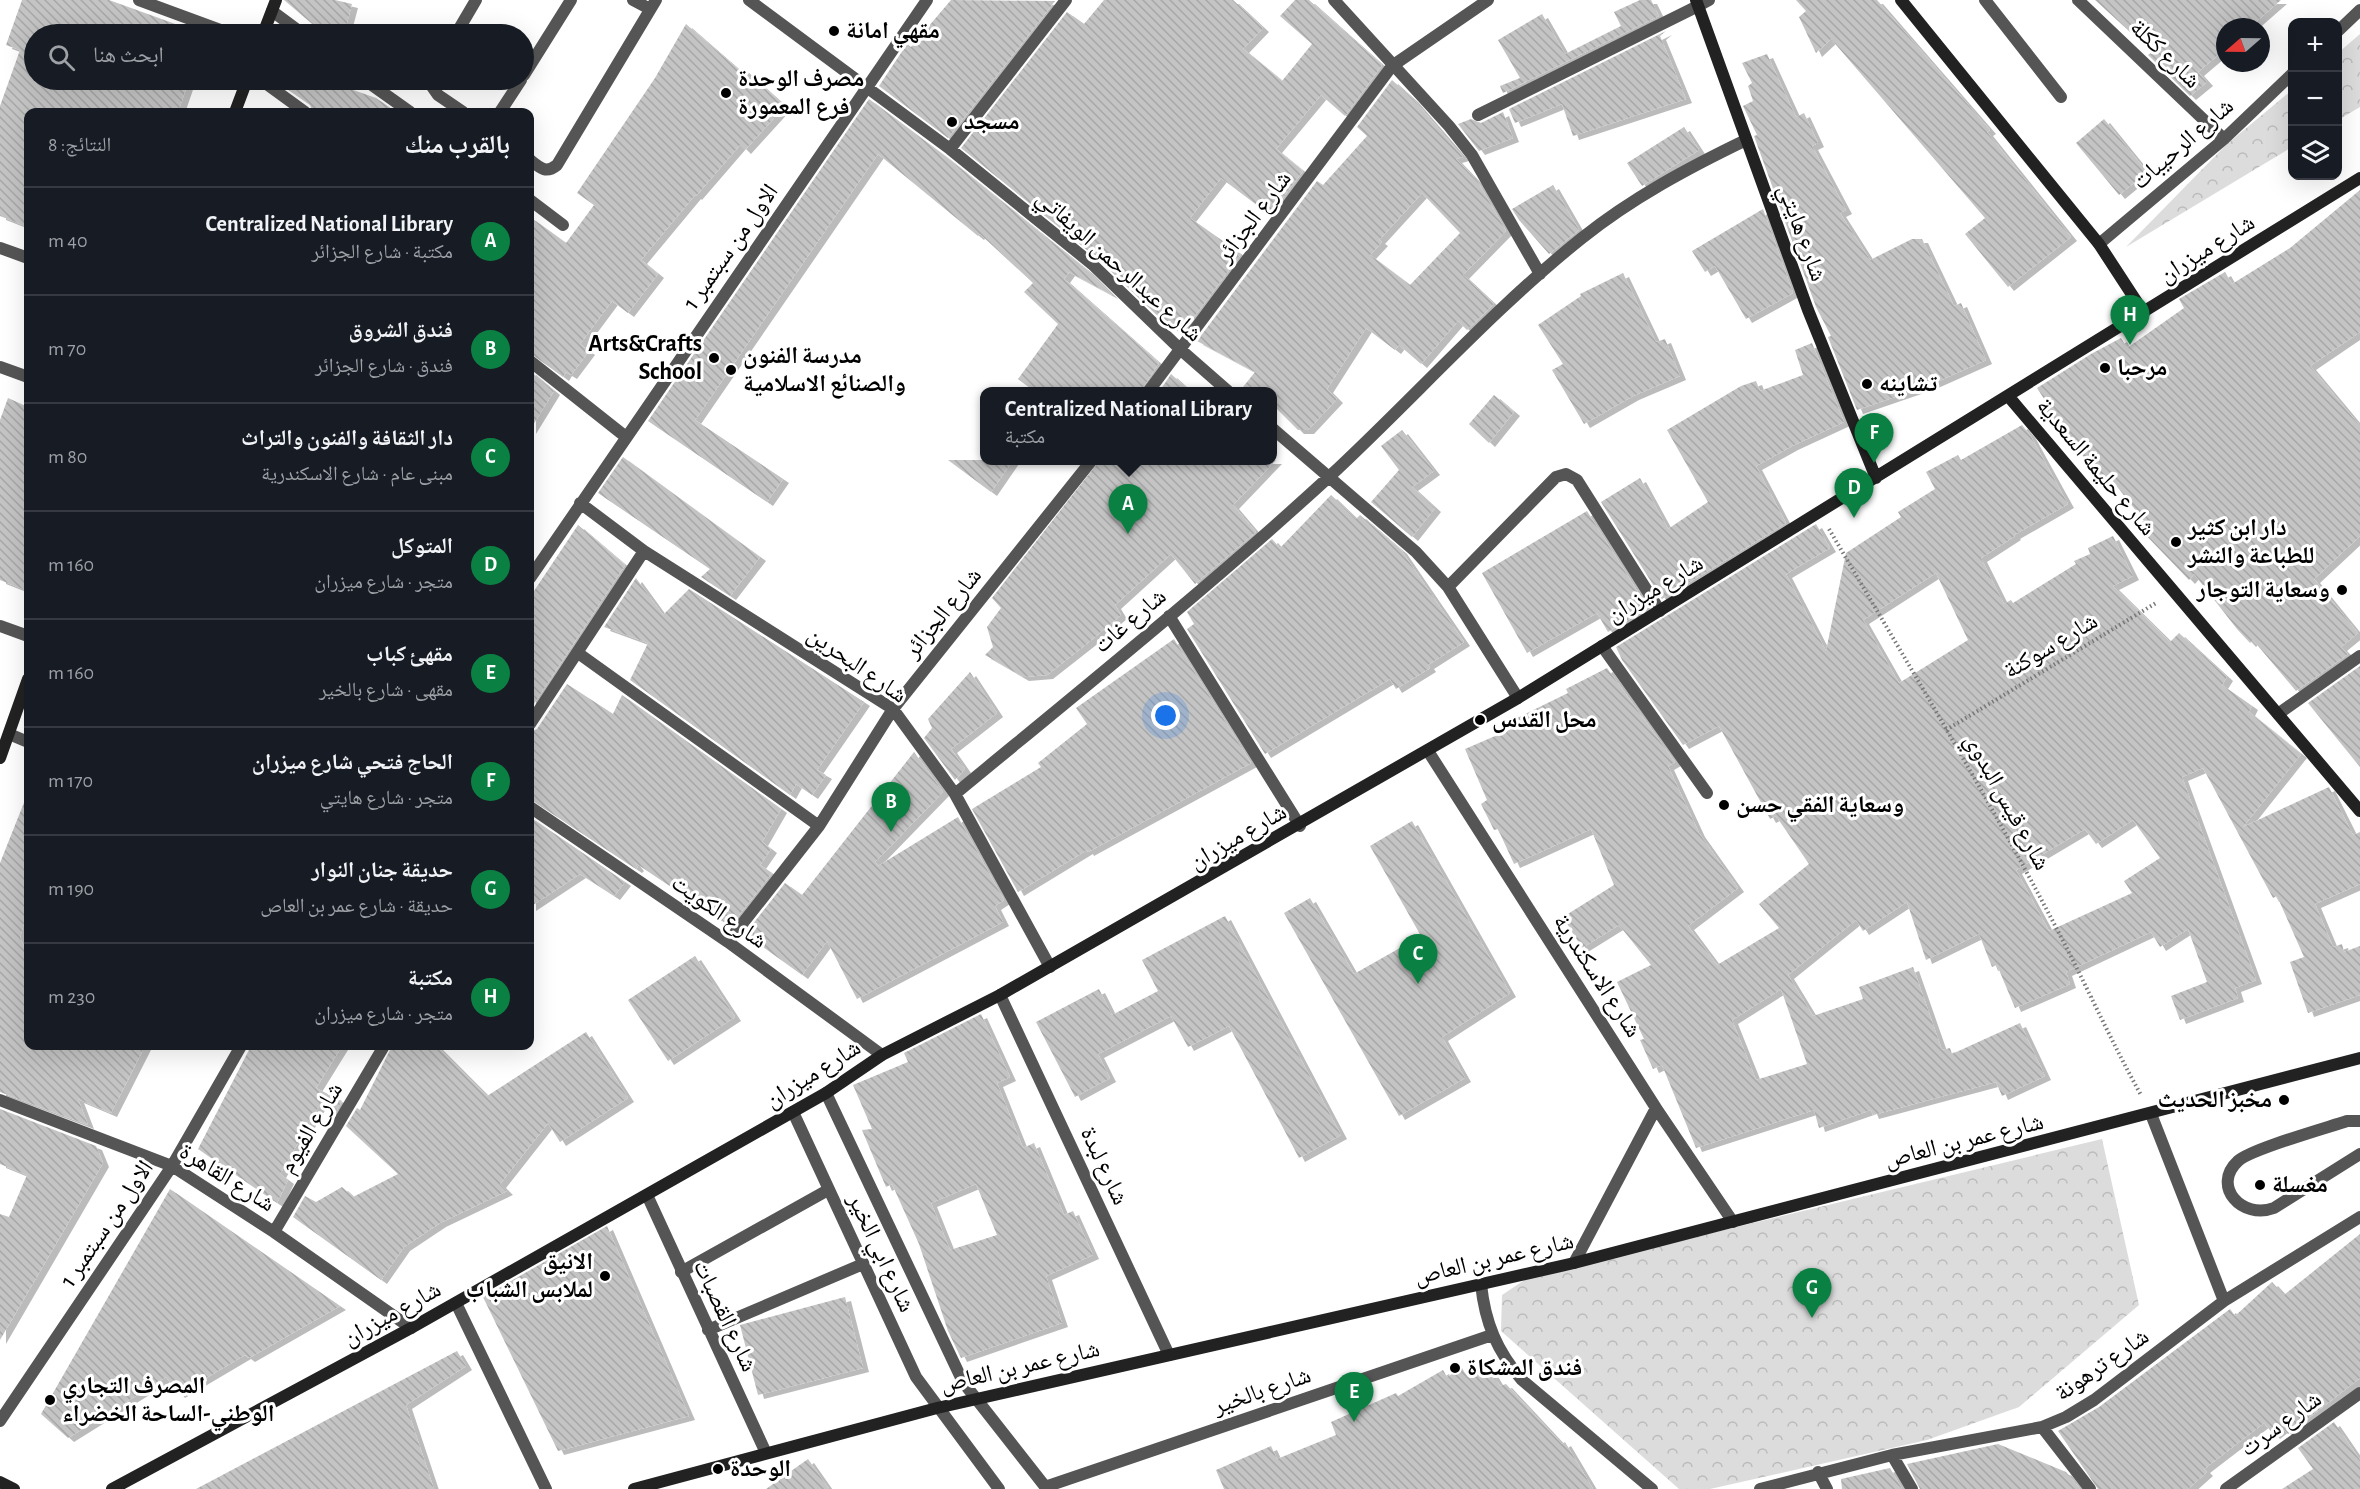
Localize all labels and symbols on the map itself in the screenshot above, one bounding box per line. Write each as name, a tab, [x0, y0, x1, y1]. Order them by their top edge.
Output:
street label: شارع ككلة	[2124, 15, 2205, 94]
north arrow	[2216, 18, 2270, 72]
place label: مقهي امانة	[846, 19, 940, 49]
marker: مقهي امانة	[827, 24, 841, 38]
place label: مصرف الوحدة فرع المعمورة	[738, 67, 864, 121]
marker: مصرف الوحدة فرع المعمورة	[719, 86, 733, 100]
street label: شارع الرحيبات	[2128, 94, 2240, 196]
place label: مسجد	[964, 110, 1020, 134]
marker: مسجد	[945, 115, 959, 129]
street label: شارع الجزائر	[1211, 167, 1298, 269]
street label: الاول من سبتمبر 1	[679, 180, 784, 315]
street label: شارع هايتي	[1768, 181, 1831, 287]
street label: شارع عبدالرحمن الويفاتي	[1027, 185, 1207, 351]
street label: شارع ميزران	[2155, 210, 2260, 289]
pin: H	[2110, 296, 2150, 345]
place label: Arts&Crafts School	[588, 332, 702, 384]
place label: مدرسة الفنون والصنائع الاسلامية	[743, 344, 906, 399]
marker: Arts&Crafts School	[707, 351, 721, 365]
place label: مرحبا	[2117, 356, 2167, 381]
marker: مرحبا	[2098, 361, 2112, 375]
marker: مدرسة الفنون والصنائع الاسلامية	[724, 363, 738, 377]
place label: تشاينه	[1879, 372, 1938, 397]
marker: تشاينه	[1860, 377, 1874, 391]
street label: شارع حليمة السعدية	[2030, 394, 2160, 542]
pin: F	[1854, 414, 1894, 463]
pin: D	[1834, 468, 1874, 518]
pin: A	[1108, 484, 1148, 534]
place label: دار ابن كثير للطباعة والنشر	[2187, 516, 2314, 569]
marker: دار ابن كثير للطباعة والنشر	[2169, 535, 2183, 549]
street label: شارع ميزران	[1603, 551, 1708, 629]
street label: شارع الجزائر	[899, 563, 988, 665]
place label: وسعاية التوجار	[2196, 578, 2330, 603]
marker: وسعاية التوجار	[2335, 583, 2349, 597]
street label: شارع غات	[1089, 584, 1172, 659]
street label: شارع سوكنة	[2000, 609, 2103, 685]
street label: شارع البحرين	[802, 622, 911, 710]
your location	[1151, 701, 1180, 730]
place label: محل القدس	[1492, 708, 1597, 733]
marker: محل القدس	[1473, 713, 1487, 727]
street label: شارع قيس البدوي	[1954, 730, 2054, 877]
pin: B	[872, 782, 910, 832]
place label: وسعاية الفقي حسن	[1736, 793, 1904, 823]
marker: وسعاية الفقي حسن	[1717, 798, 1731, 812]
street label: شارع ميزران	[1185, 800, 1292, 876]
street label: شارع الكويت	[666, 870, 771, 955]
street label: شارع الاسكندرية	[1547, 910, 1646, 1043]
pin: C	[1398, 934, 1438, 984]
street label: شارع ميزران	[761, 1035, 866, 1114]
street label: شارع الفيوم	[275, 1078, 350, 1179]
place label: مخبز الحديث	[2157, 1088, 2272, 1113]
marker: مخبز الحديث	[2277, 1093, 2291, 1107]
street label: شارع عمر بن العاص	[1882, 1110, 2046, 1174]
street label: شارع لبدة	[1074, 1123, 1132, 1209]
street label: شارع القاهرة	[174, 1139, 279, 1218]
street label: الاول من سبتمبر 1	[56, 1156, 159, 1292]
place label: مغسلة	[2272, 1173, 2328, 1197]
marker: مغسلة	[2253, 1178, 2267, 1192]
street label: شارع ابي الخير	[837, 1189, 919, 1318]
street label: شارع عمر بن العاص	[1412, 1229, 1577, 1291]
place label: الانيق لملابس الشباب	[466, 1250, 593, 1303]
street label: شارع القصبات	[687, 1257, 761, 1376]
pin: G	[1792, 1268, 1832, 1318]
marker: الانيق لملابس الشباب	[598, 1269, 612, 1283]
street label: شارع ميزران	[339, 1277, 446, 1352]
street label: شارع ترهونة	[2051, 1324, 2154, 1408]
street label: شارع عمر بن العاص	[938, 1337, 1103, 1399]
place label: فندق المشكاة	[1467, 1356, 1582, 1381]
marker: فندق المشكاة	[1448, 1361, 1462, 1375]
street label: شارع بالخير	[1209, 1363, 1315, 1421]
pin: E	[1334, 1372, 1374, 1422]
place label: المصرف التجاري الوطني-الساحة الخضراء	[62, 1374, 275, 1432]
street label: شارع سرت	[2236, 1387, 2327, 1463]
marker: المصرف التجاري الوطني-الساحة الخضراء	[43, 1393, 57, 1407]
place label: الوحدة	[730, 1457, 791, 1481]
marker: الوحدة	[711, 1462, 725, 1476]

